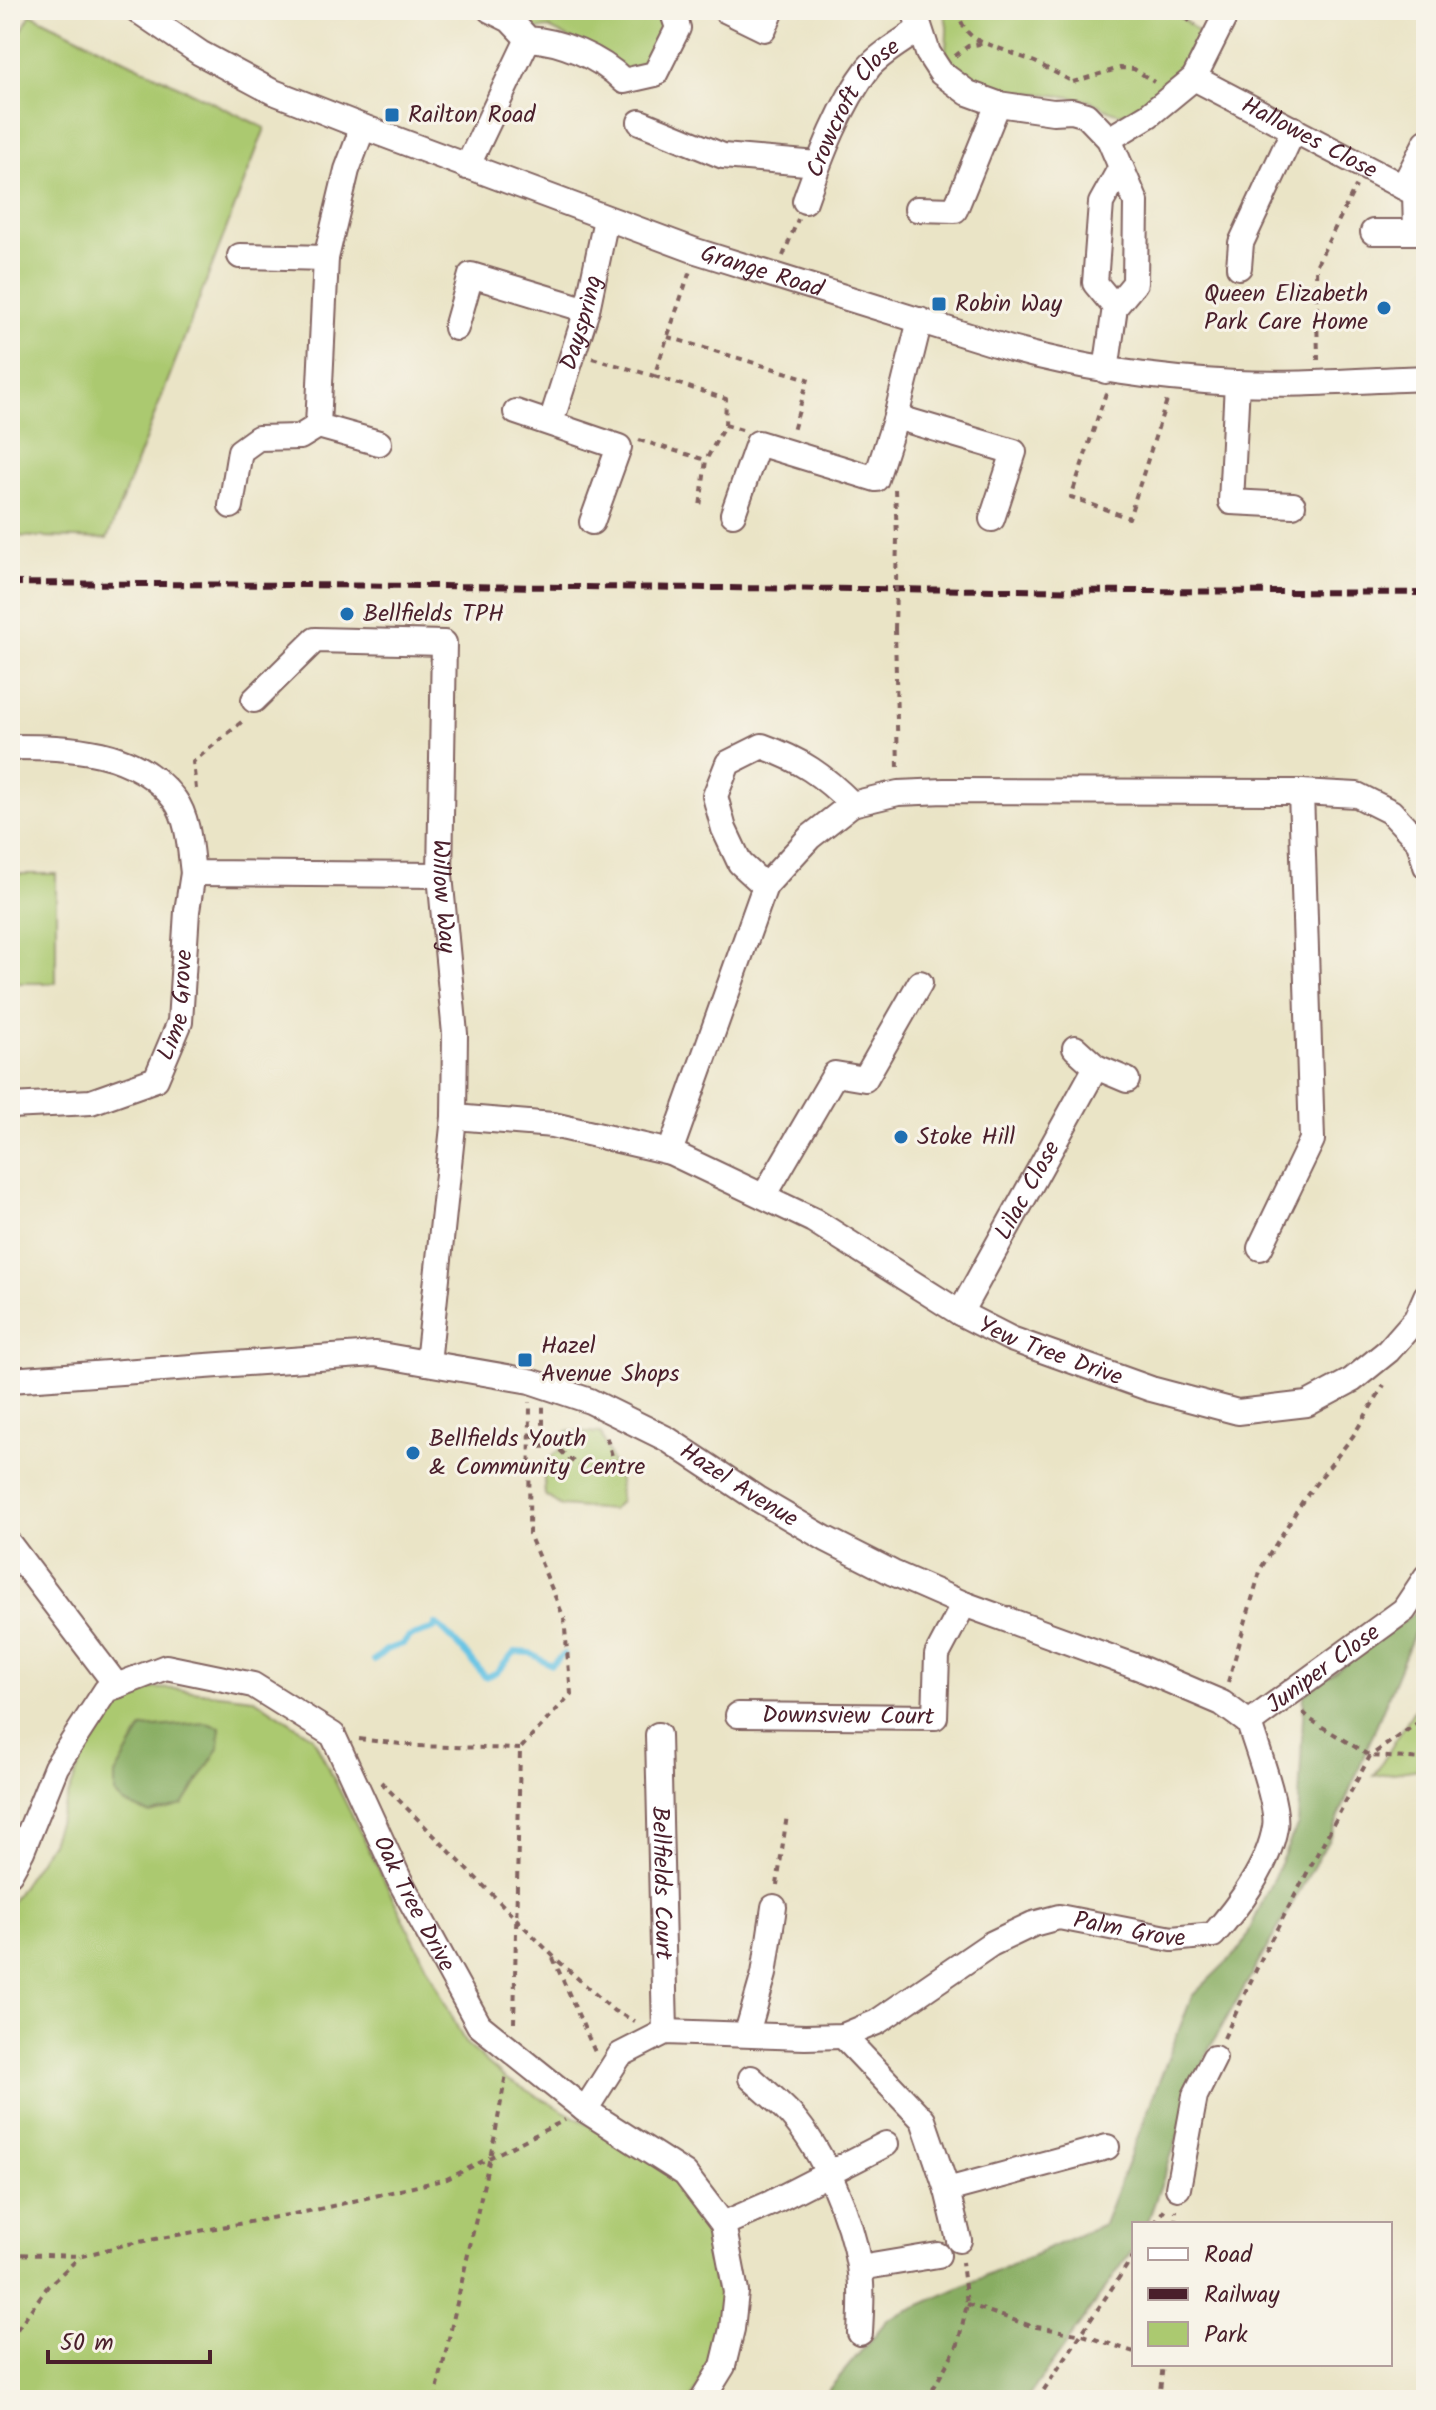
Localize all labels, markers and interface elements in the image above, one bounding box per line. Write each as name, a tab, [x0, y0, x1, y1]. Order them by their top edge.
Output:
street label: Crowcroft Close	[796, 28, 908, 183]
street label: Hallowes Close	[1234, 86, 1385, 190]
place label: Railton Road	[408, 96, 537, 135]
marker: Railton Road	[383, 106, 401, 124]
street label: Grange Road	[696, 234, 829, 309]
street label: Dayspring	[549, 272, 613, 375]
place label: Queen Elizabeth Park Care Home	[1204, 275, 1368, 342]
place label: Robin Way	[955, 285, 1063, 324]
marker: Robin Way	[930, 295, 948, 313]
marker: Queen Elizabeth Park Care Home	[1375, 299, 1393, 317]
place label: Bellfields TPH	[363, 595, 504, 634]
marker: Bellfields TPH	[338, 605, 356, 623]
street label: Willow Way	[420, 839, 467, 956]
street label: Lime Grove	[146, 948, 204, 1067]
place label: Stoke Hill	[917, 1118, 1015, 1157]
marker: Stoke Hill	[892, 1128, 910, 1146]
street label: Lilac Close	[984, 1133, 1071, 1247]
street label: Yew Tree Drive	[971, 1306, 1128, 1397]
place label: Hazel Avenue Shops	[541, 1327, 679, 1394]
marker: Hazel Avenue Shops	[516, 1351, 534, 1369]
place label: Bellfields Youth & Community Centre	[429, 1420, 645, 1487]
street label: Hazel Avenue	[671, 1433, 806, 1538]
marker: Bellfields Youth & Community Centre	[404, 1444, 422, 1462]
street label: Juniper Close	[1258, 1614, 1389, 1724]
street label: Downsview Court	[762, 1696, 935, 1736]
street label: Bellfields Court	[640, 1806, 683, 1961]
street label: Oak Tree Drive	[362, 1829, 466, 1979]
street label: Palm Grove	[1070, 1901, 1187, 1959]
legend	[1132, 2222, 1392, 2366]
text: Road	[1204, 2236, 1253, 2275]
text: Railway	[1204, 2276, 1280, 2315]
scale bar	[48, 2314, 210, 2364]
text: Park	[1204, 2316, 1248, 2355]
text: 50 m	[60, 2324, 114, 2363]

